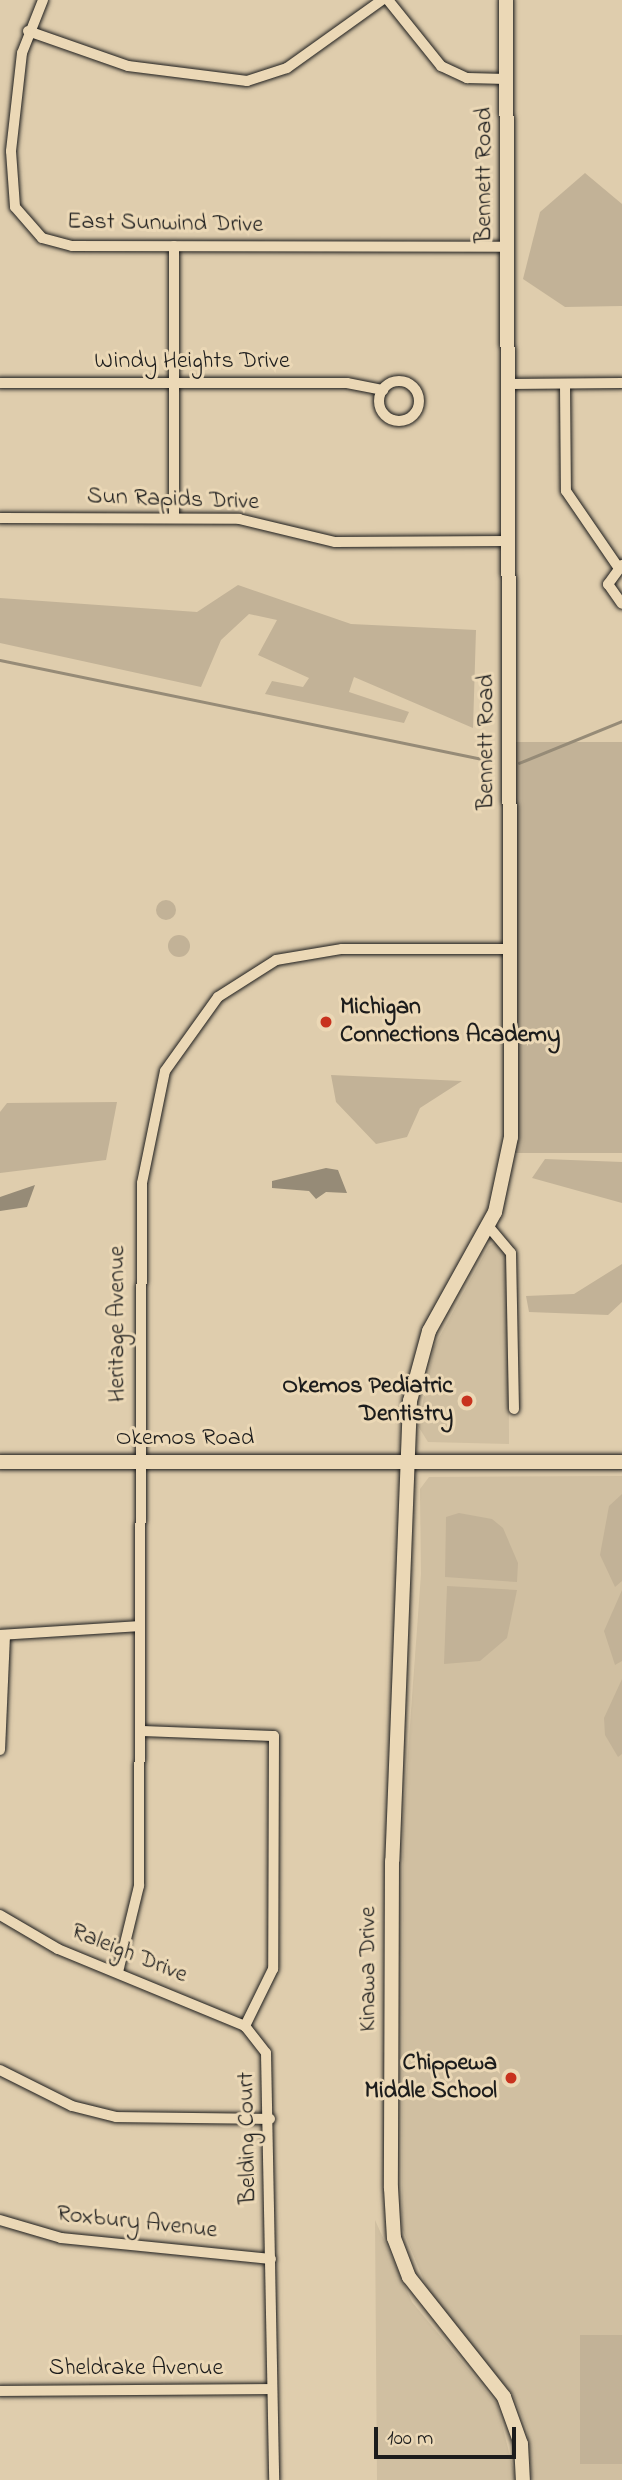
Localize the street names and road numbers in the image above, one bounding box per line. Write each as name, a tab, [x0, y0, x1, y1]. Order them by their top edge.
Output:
street label: Bennett Road	[471, 107, 499, 243]
street label: East Sunwind Drive	[67, 208, 263, 240]
street label: Windy Heights Drive	[94, 348, 290, 376]
street label: Sun Rapids Drive	[86, 483, 260, 517]
street label: Bennett Road	[473, 674, 501, 810]
street label: Heritage Avenue	[104, 1246, 132, 1402]
street label: Okemos Road	[116, 1425, 254, 1453]
street label: Kinawa Drive	[355, 1906, 383, 2032]
street label: Raleigh Drive	[67, 1918, 191, 1990]
street label: Belding Court	[232, 2072, 264, 2204]
street label: Roxbury Avenue	[55, 2200, 219, 2246]
street label: Sheldrake Avenue	[49, 2355, 223, 2383]

